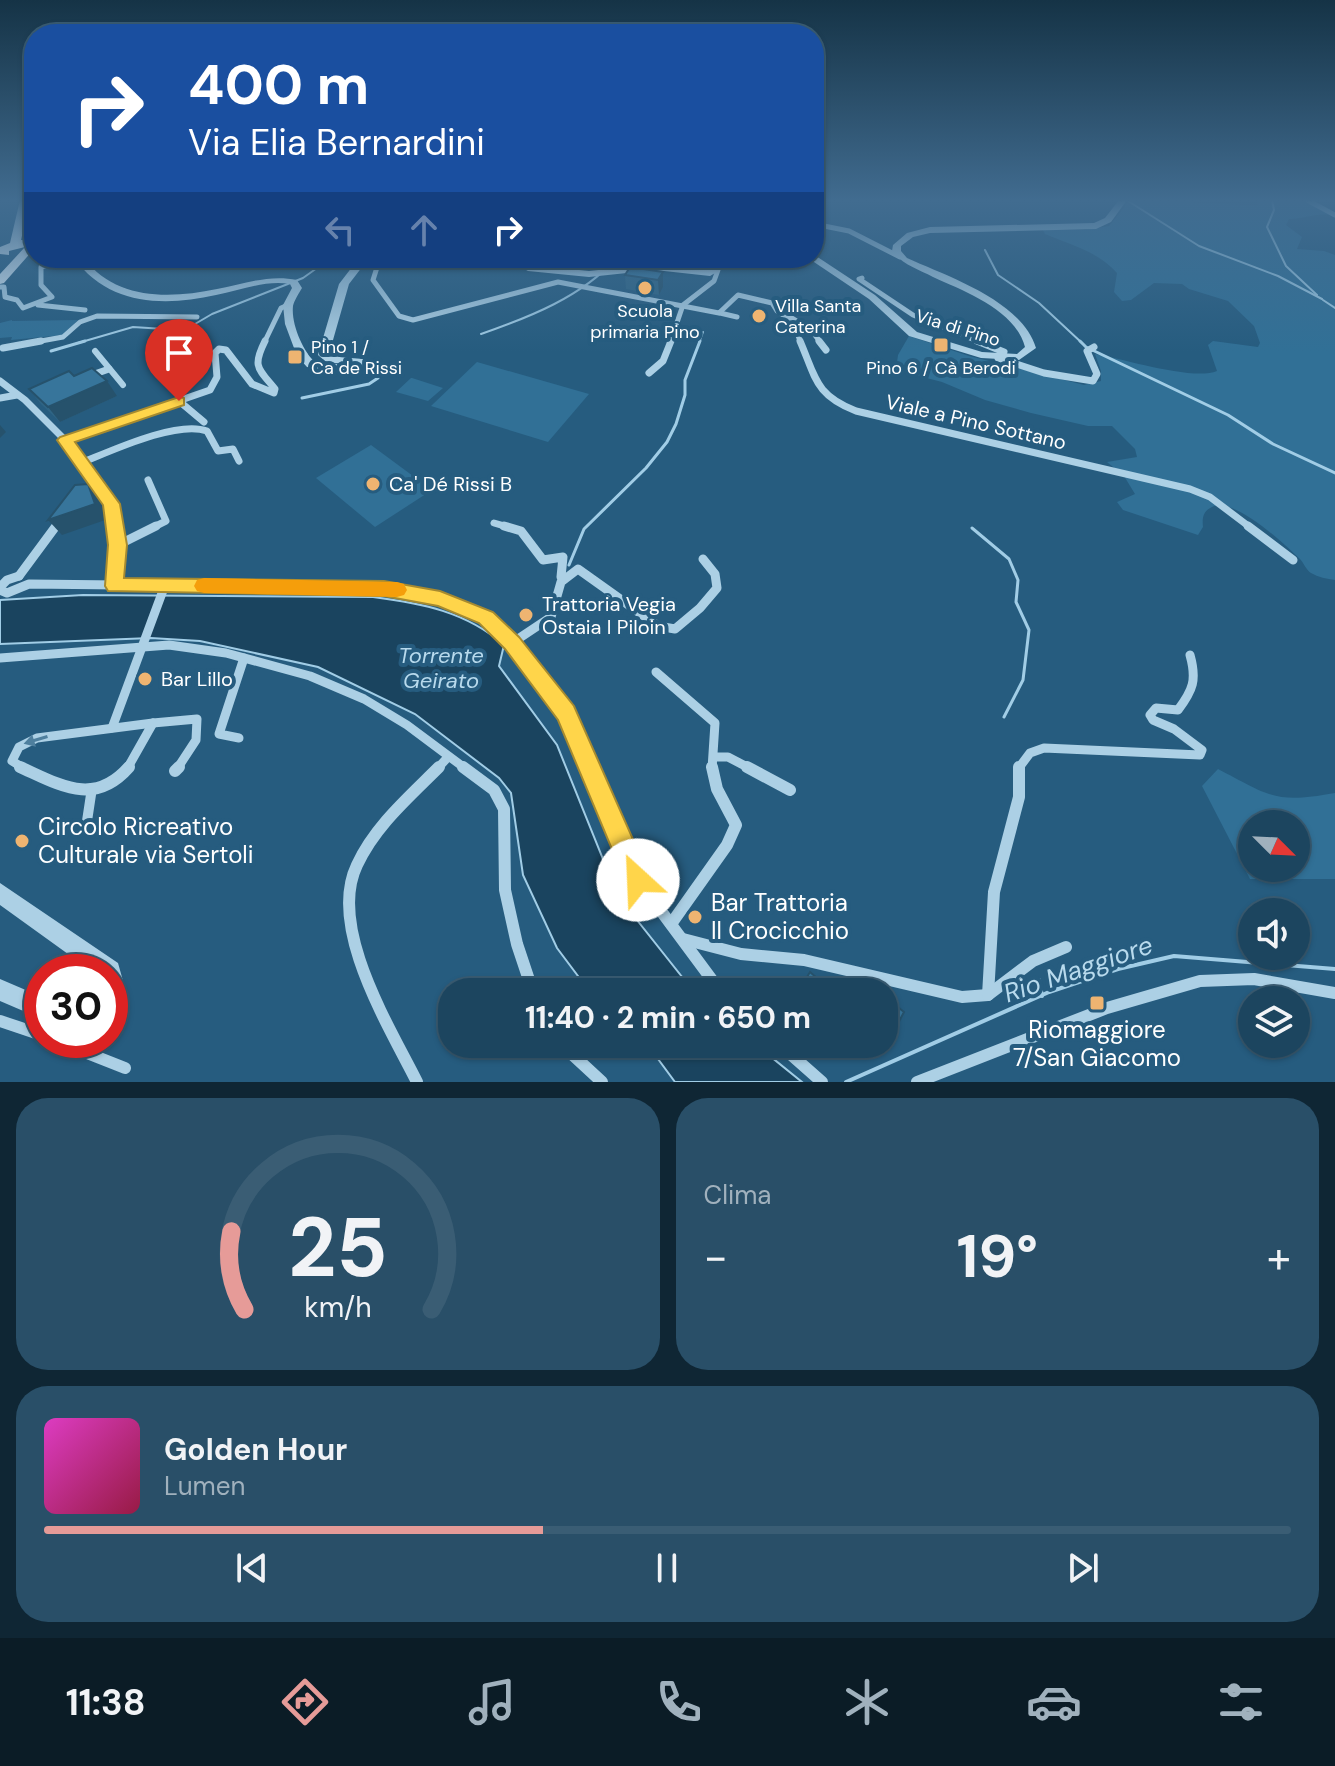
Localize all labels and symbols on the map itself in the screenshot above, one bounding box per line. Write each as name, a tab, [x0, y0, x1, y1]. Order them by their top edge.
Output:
marker: Scuola primaria Pino	[636, 279, 654, 297]
place label: Villa Santa Caterina	[775, 294, 861, 339]
place label: Scuola primaria Pino	[590, 299, 700, 344]
street label: Via di Pino	[913, 304, 1003, 352]
marker: Villa Santa Caterina	[750, 307, 768, 325]
pin	[145, 319, 213, 401]
place label: Pino 1 / Ca de Rissi	[311, 335, 402, 380]
marker: Pino 6 / Cà Berodi	[932, 336, 950, 354]
marker: Pino 1 / Ca de Rissi	[286, 348, 304, 366]
place label: Pino 6 / Cà Berodi	[866, 356, 1016, 380]
street label: Viale a Pino Sottano	[883, 389, 1069, 455]
place label: Ca' Dé Rissi B	[389, 471, 512, 497]
marker: Ca' Dé Rissi B	[364, 475, 382, 493]
place label: Trattoria Vegia Ostaia I Piloin	[542, 591, 676, 640]
marker: Trattoria Vegia Ostaia I Piloin	[517, 606, 535, 624]
water label: Torrente Geirato	[398, 641, 484, 695]
place label: Bar Lillo	[161, 666, 233, 692]
marker: Bar Lillo	[136, 670, 154, 688]
one-way arrow	[24, 734, 48, 747]
north arrow	[1238, 810, 1310, 882]
place label: Circolo Ricreativo Culturale via Sertoli	[38, 811, 253, 870]
marker: Circolo Ricreativo Culturale via Sertoli	[13, 832, 31, 850]
position arrow	[596, 838, 680, 922]
place label: Bar Trattoria Il Crocicchio	[711, 887, 849, 946]
marker: Bar Trattoria Il Crocicchio	[686, 908, 704, 926]
water label: Rio Maggiore	[999, 928, 1157, 1010]
speed limit sign: 30	[24, 954, 128, 1058]
marker: Riomaggiore 7/San Giacomo	[1088, 994, 1106, 1012]
place label: Riomaggiore 7/San Giacomo	[1013, 1014, 1181, 1073]

